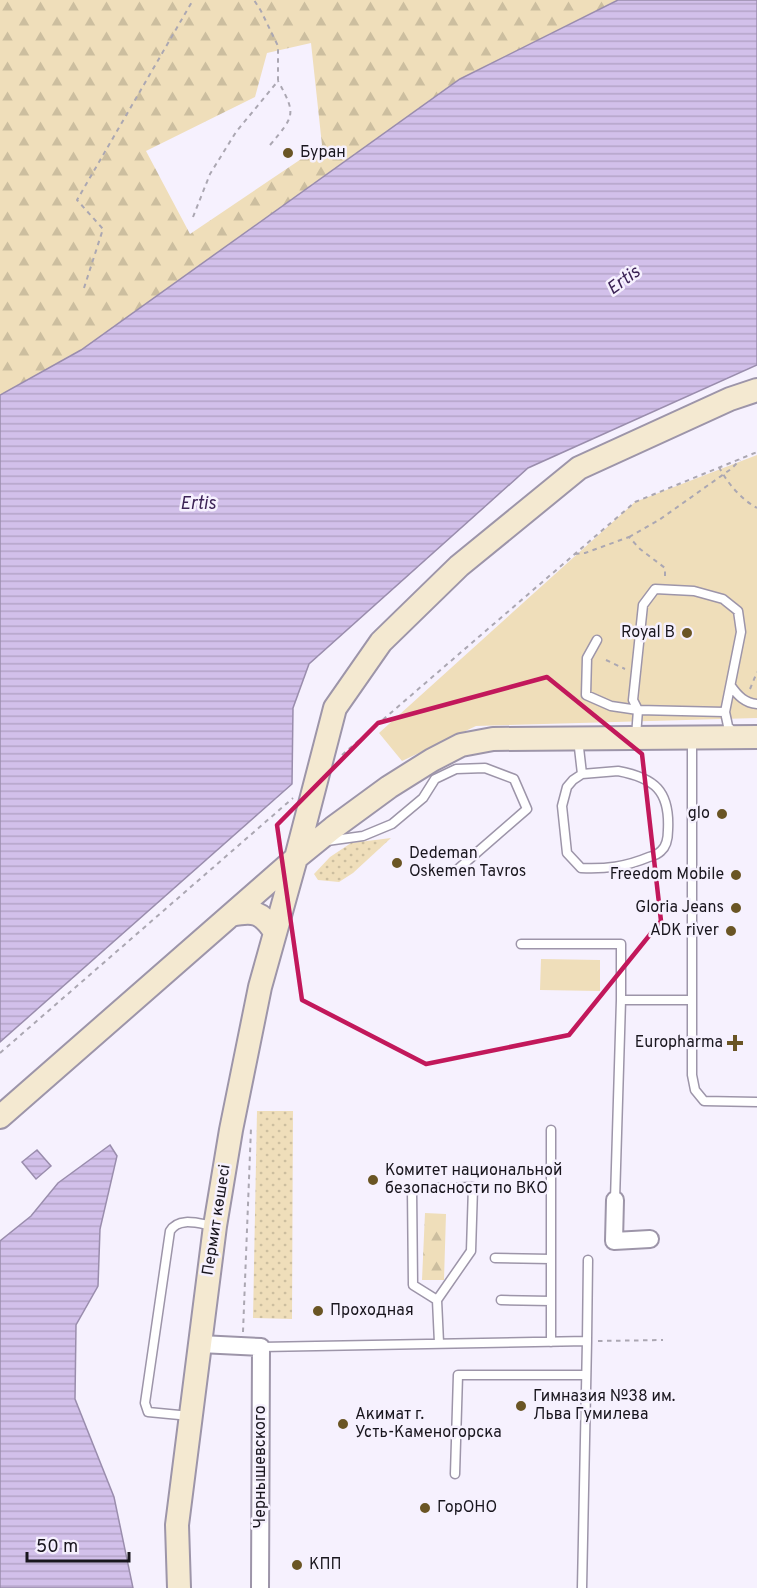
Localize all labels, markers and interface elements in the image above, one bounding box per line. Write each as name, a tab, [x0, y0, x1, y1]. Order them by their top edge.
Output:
place label: Буран	[300, 143, 346, 163]
marker: Буран	[281, 146, 295, 160]
water label: Ertis	[603, 261, 646, 301]
water label: Ertis	[180, 493, 217, 516]
place label: Royal B	[621, 623, 675, 643]
marker: Royal B	[680, 626, 694, 640]
place label: glo	[688, 804, 710, 824]
marker: glo	[715, 807, 729, 821]
place label: Dedeman Oskemen Tavros	[409, 844, 526, 882]
marker: Dedeman Oskemen Tavros	[390, 856, 404, 870]
place label: Freedom Mobile	[610, 865, 724, 885]
marker: Freedom Mobile	[729, 868, 743, 882]
place label: Gloria Jeans	[635, 898, 724, 918]
marker: Gloria Jeans	[729, 901, 743, 915]
place label: ADK river	[650, 921, 719, 941]
marker: ADK river	[724, 924, 738, 938]
place label: Europharma	[635, 1033, 723, 1053]
marker: Europharma	[728, 1036, 742, 1050]
place label: Комитет национальной безопасности по ВКО	[385, 1161, 562, 1199]
street label: Пермит көшесі	[198, 1163, 236, 1277]
marker: Комитет национальной безопасности по ВКО	[366, 1173, 380, 1187]
place label: Проходная	[330, 1301, 414, 1321]
marker: Проходная	[311, 1304, 325, 1318]
place label: Гимназия №38 им. Льва Гумилева	[533, 1387, 675, 1425]
marker: Гимназия №38 им. Льва Гумилева	[514, 1399, 528, 1413]
street label: Чернышевского	[251, 1405, 271, 1529]
place label: Акимат г. Усть-Каменогорска	[355, 1405, 502, 1443]
marker: Акимат г. Усть-Каменогорска	[336, 1417, 350, 1431]
place label: ГорОНО	[437, 1498, 497, 1518]
marker: ГорОНО	[418, 1501, 432, 1515]
scale bar	[27, 1525, 129, 1563]
text: 50 m	[36, 1536, 78, 1559]
place label: КПП	[309, 1555, 342, 1575]
marker: КПП	[290, 1558, 304, 1572]

